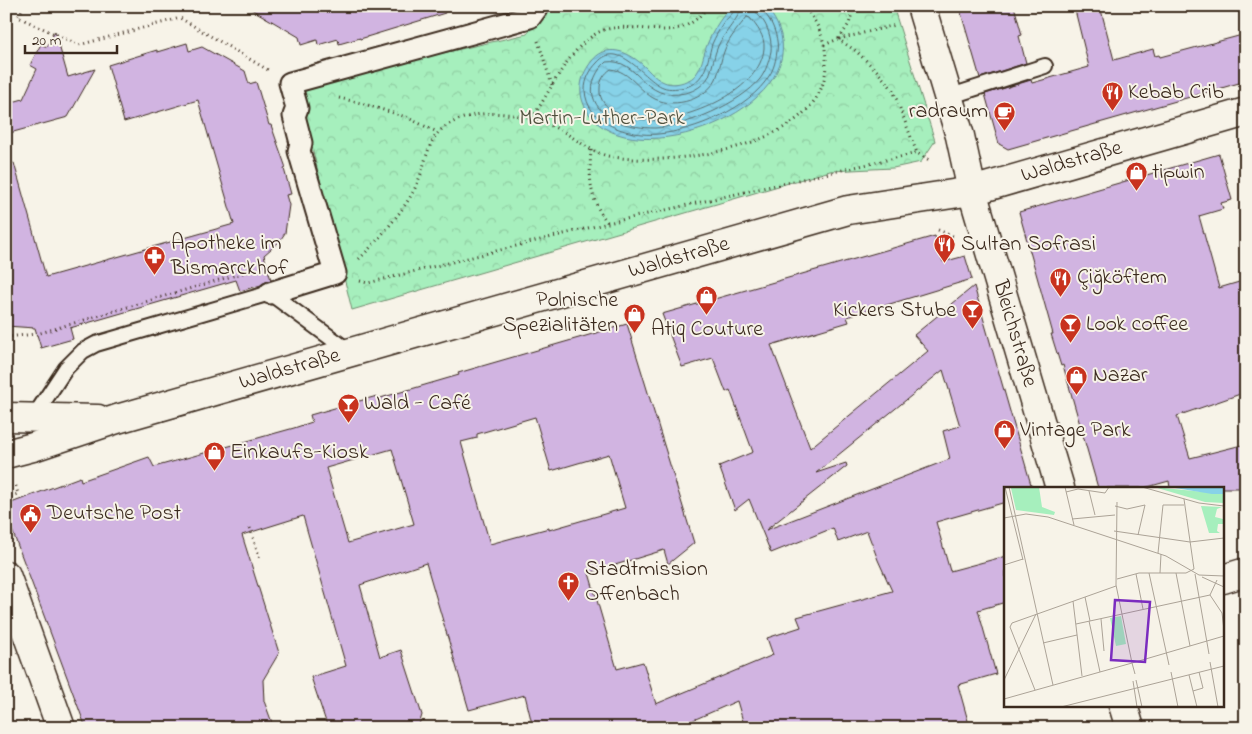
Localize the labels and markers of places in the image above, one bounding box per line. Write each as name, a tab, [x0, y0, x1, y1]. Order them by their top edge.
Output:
place label: Kebab Crib	[1128, 77, 1224, 109]
restaurant icon: Kebab Crib	[1100, 81, 1124, 112]
place label: radraum	[909, 96, 988, 128]
cafe icon: radraum	[992, 100, 1016, 131]
place label: tipwin	[1152, 157, 1205, 189]
shop icon: tipwin	[1124, 161, 1148, 192]
place label: Apotheke im Bismarckhof	[170, 228, 289, 285]
place label: Sultan Sofrasi	[961, 229, 1096, 261]
restaurant icon: Sultan Sofrasi	[933, 233, 957, 264]
pharmacy icon: Apotheke im Bismarckhof	[143, 245, 167, 276]
place label: Çiğköftem	[1077, 262, 1167, 295]
restaurant icon: Çiğköftem	[1049, 266, 1073, 297]
place label: Polnische Spezialitäten	[503, 285, 618, 342]
shop icon: Atiq Couture	[695, 285, 719, 316]
place label: Kickers Stube	[833, 295, 956, 327]
bar icon: Kickers Stube	[960, 299, 984, 330]
shop icon: Polnische Spezialitäten	[622, 302, 646, 333]
place label: Look coffee	[1086, 309, 1188, 341]
bar icon: Look coffee	[1058, 313, 1082, 344]
place label: Atiq Couture	[651, 314, 763, 346]
place label: Nazar	[1093, 360, 1148, 392]
shop icon: Nazar	[1065, 364, 1089, 395]
place label: Wald - Café	[364, 388, 471, 420]
bar icon: Wald - Café	[336, 392, 360, 423]
place label: Vintage Park	[1019, 415, 1131, 448]
shop icon: Vintage Park	[992, 419, 1016, 450]
place label: Einkaufs-Kiosk	[230, 437, 369, 469]
shop icon: Einkaufs-Kiosk	[202, 441, 226, 472]
place label: Deutsche Post	[46, 498, 182, 530]
public building icon: Deutsche Post	[19, 502, 43, 533]
place label: Stadtmission Offenbach	[585, 554, 708, 611]
church icon: Stadtmission Offenbach	[557, 571, 581, 602]

